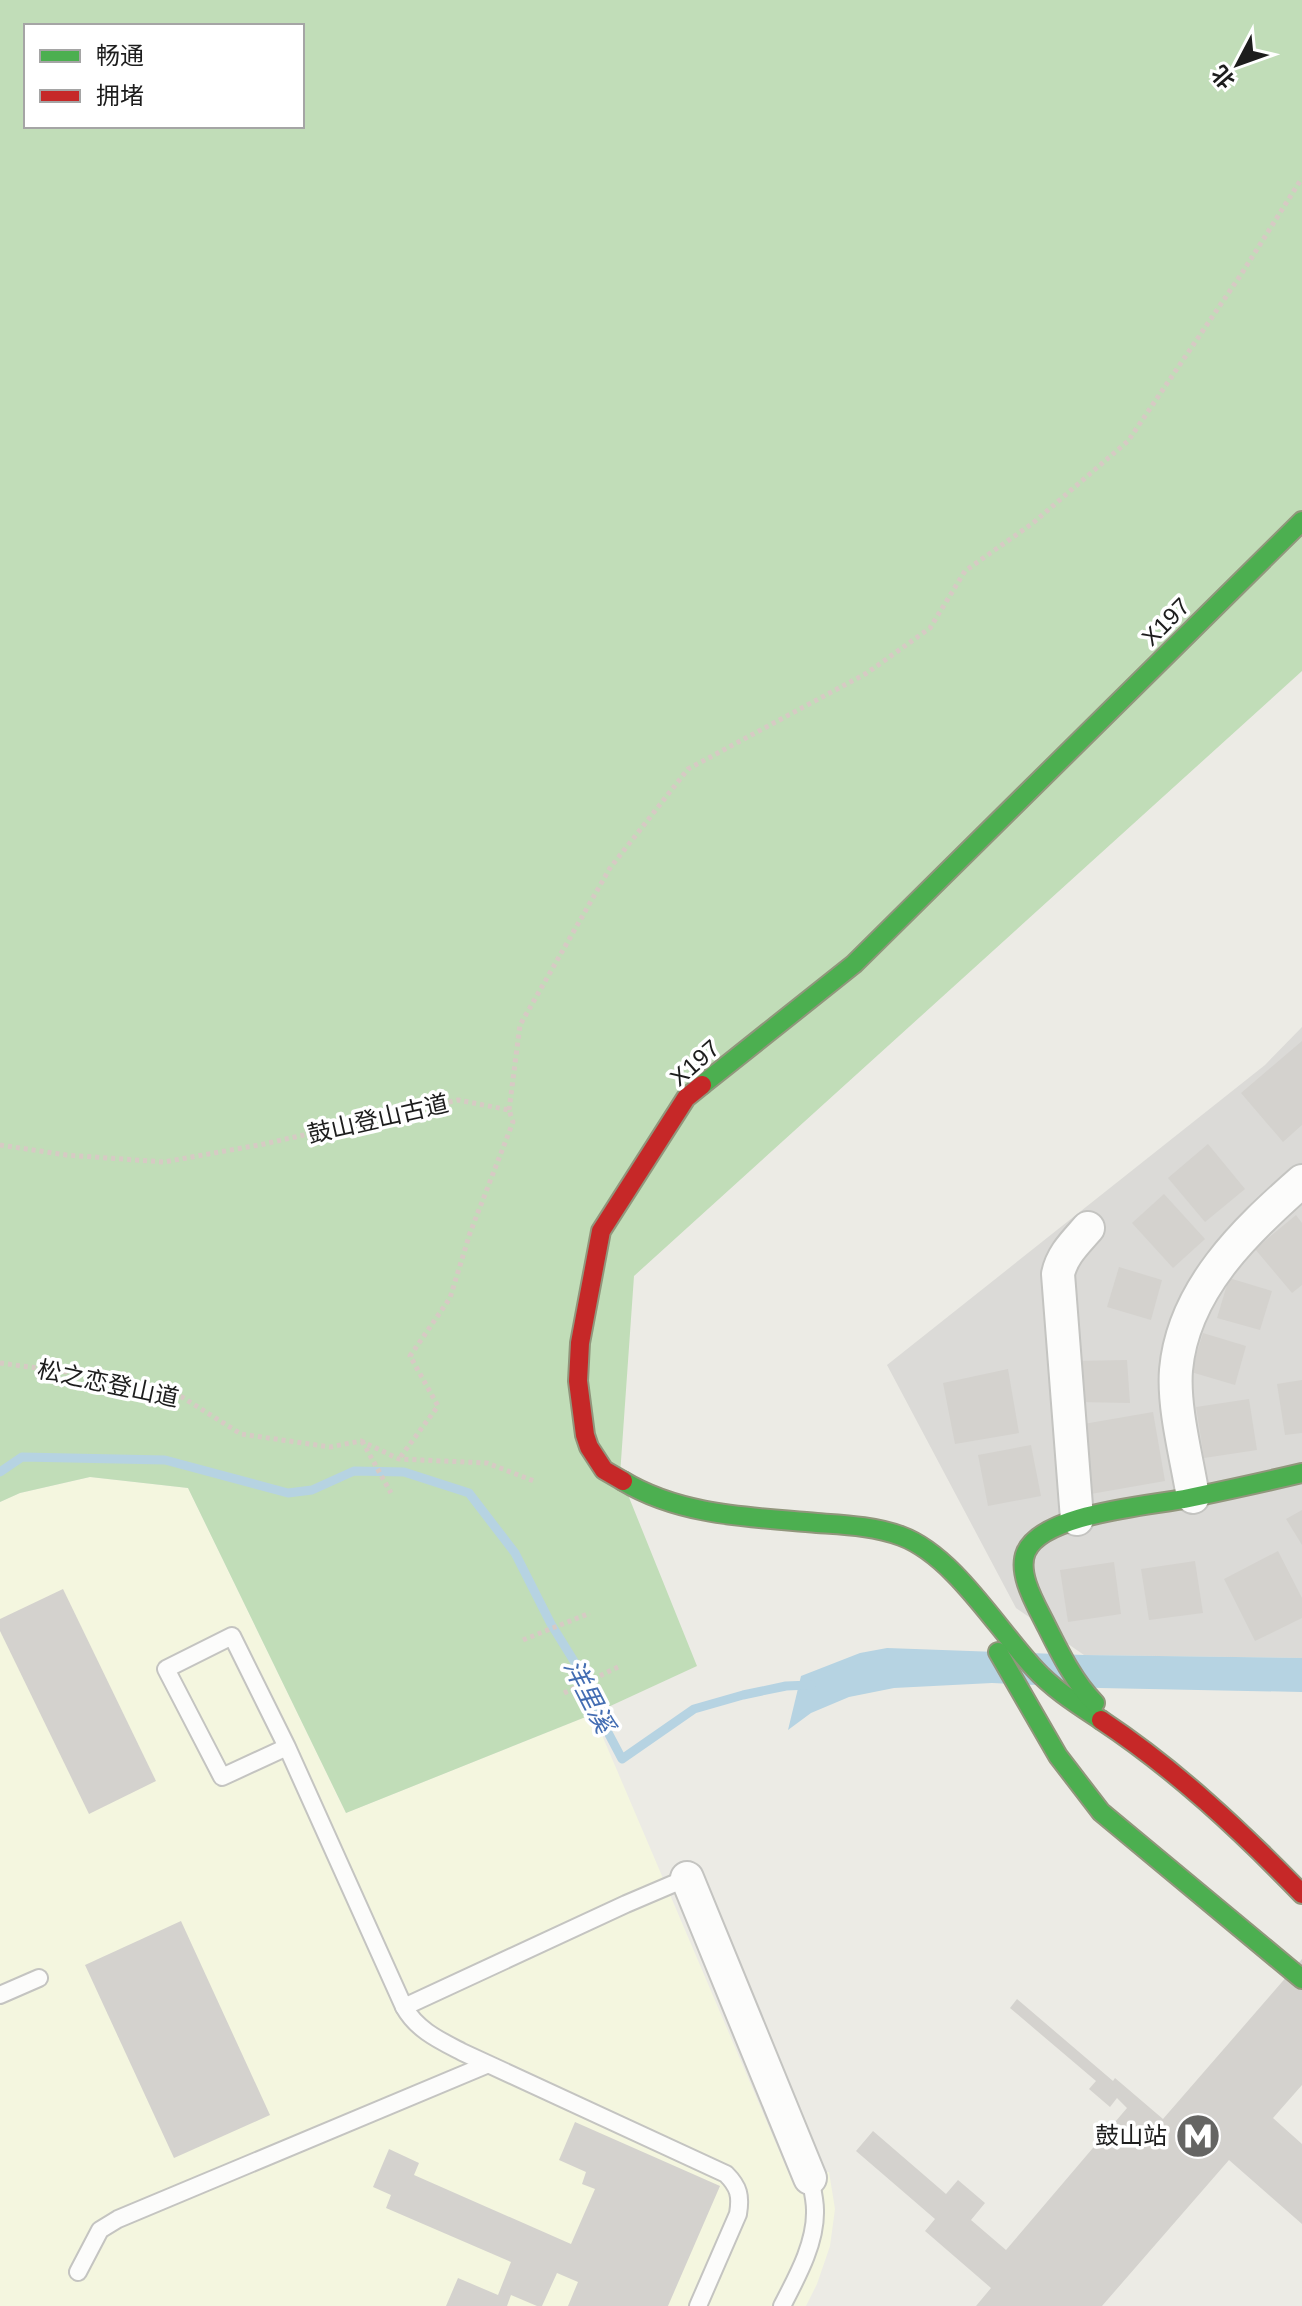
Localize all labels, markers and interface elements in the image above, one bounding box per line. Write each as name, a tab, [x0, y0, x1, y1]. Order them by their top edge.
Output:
legend	[24, 24, 304, 128]
north arrow	[1198, 24, 1278, 104]
text: 畅通	[96, 42, 144, 69]
text: 北	[1207, 60, 1240, 93]
text: 拥堵	[96, 82, 144, 109]
street label: X197	[1136, 592, 1195, 651]
street label: X197	[665, 1034, 725, 1091]
street label: 鼓山登山古道	[305, 1089, 451, 1148]
street label: 松之恋登山道	[35, 1355, 181, 1412]
water label: 洋里溪	[558, 1654, 621, 1740]
metro station icon: 鼓山站	[1174, 2112, 1222, 2160]
place label: 鼓山站	[1095, 2122, 1167, 2149]

